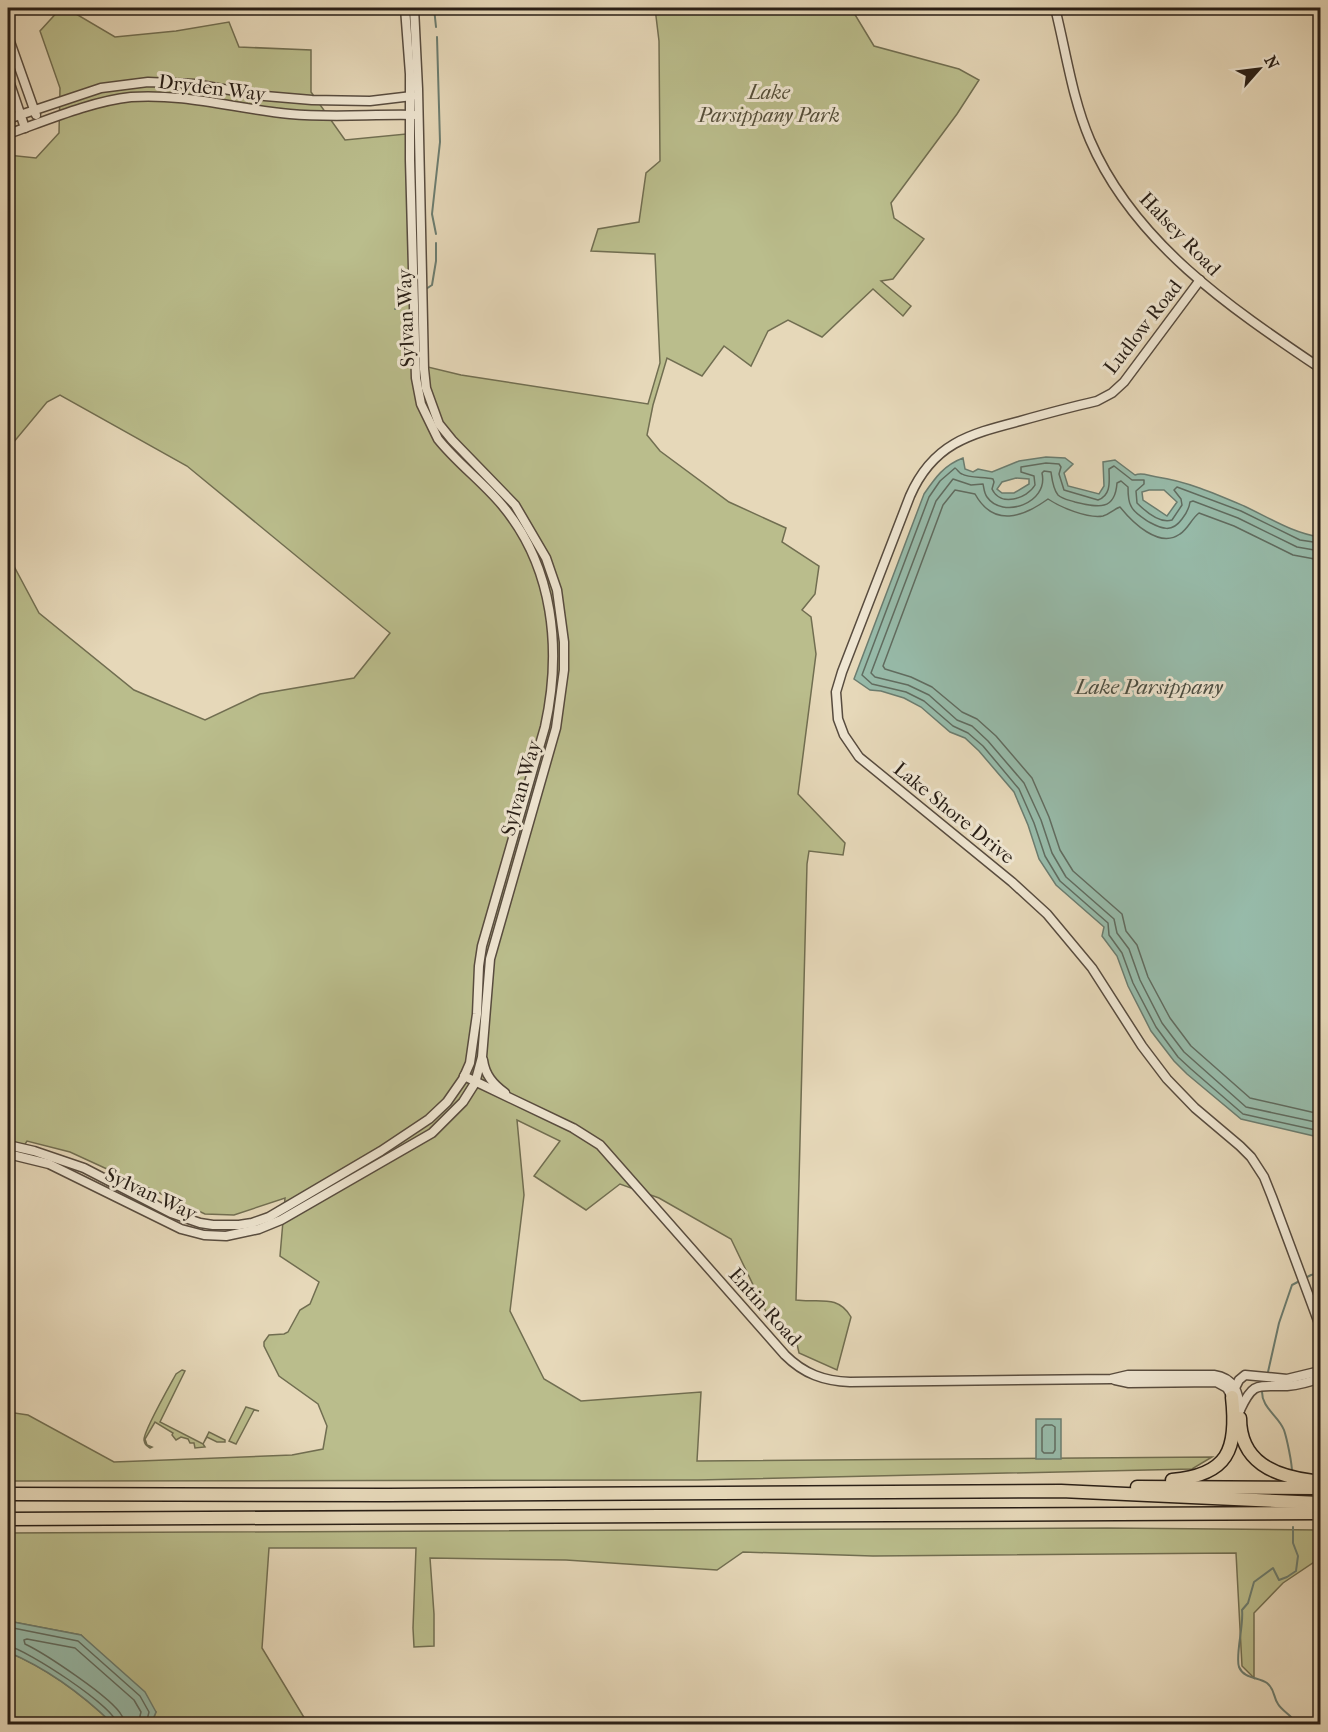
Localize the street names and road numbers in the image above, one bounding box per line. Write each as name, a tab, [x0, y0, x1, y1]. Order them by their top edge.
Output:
street label: Dryden Way	[157, 70, 268, 106]
street label: Halsey Road	[1135, 188, 1226, 281]
street label: Sylvan Way	[393, 267, 419, 368]
street label: Ludlow Road	[1099, 275, 1188, 379]
street label: Sylvan Way	[496, 736, 546, 839]
street label: Lake Shore Drive	[889, 757, 1019, 869]
street label: Sylvan Way	[101, 1163, 202, 1226]
street label: Entin Road	[724, 1263, 807, 1352]

